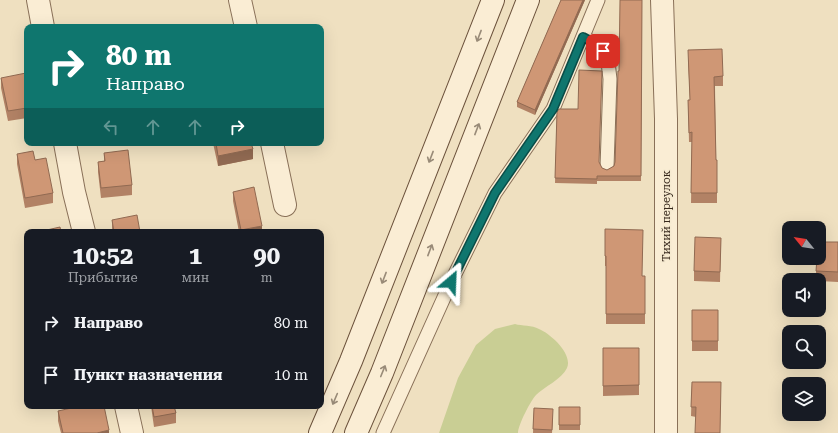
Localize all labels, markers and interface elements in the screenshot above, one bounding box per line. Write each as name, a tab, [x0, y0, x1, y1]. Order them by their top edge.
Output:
one-way arrow	[475, 30, 482, 42]
pin	[586, 34, 620, 68]
text: 80 m	[106, 39, 171, 72]
icon: right	[40, 40, 92, 92]
icon: arrive	[592, 40, 614, 62]
text: Направо	[106, 73, 185, 94]
icon: left	[100, 116, 122, 138]
icon: ahead	[142, 116, 164, 138]
icon: ahead	[184, 116, 206, 138]
icon: right	[226, 116, 248, 138]
one-way arrow	[474, 124, 482, 136]
one-way arrow	[427, 151, 435, 163]
street label: Тихий переулок	[660, 170, 673, 262]
north arrow	[782, 221, 826, 265]
map controls	[782, 221, 826, 421]
text: 10:52	[72, 242, 133, 270]
text: 1	[189, 242, 202, 270]
text: 90	[253, 242, 280, 270]
one-way arrow	[427, 245, 435, 257]
position arrow	[430, 261, 472, 303]
text: Прибытие	[68, 270, 138, 285]
text: мин	[182, 270, 209, 285]
text: m	[261, 270, 273, 285]
one-way arrow	[379, 272, 387, 284]
button: sound	[782, 273, 826, 317]
icon: right	[40, 312, 62, 334]
text: Направо	[74, 314, 143, 332]
text: 80 m	[274, 314, 308, 332]
button: search	[782, 325, 826, 369]
icon: arrive	[40, 364, 62, 386]
text: Пункт назначения	[74, 366, 222, 384]
text: 10 m	[274, 366, 308, 384]
one-way arrow	[379, 366, 387, 378]
button: layers	[782, 377, 826, 421]
one-way arrow	[331, 392, 338, 404]

